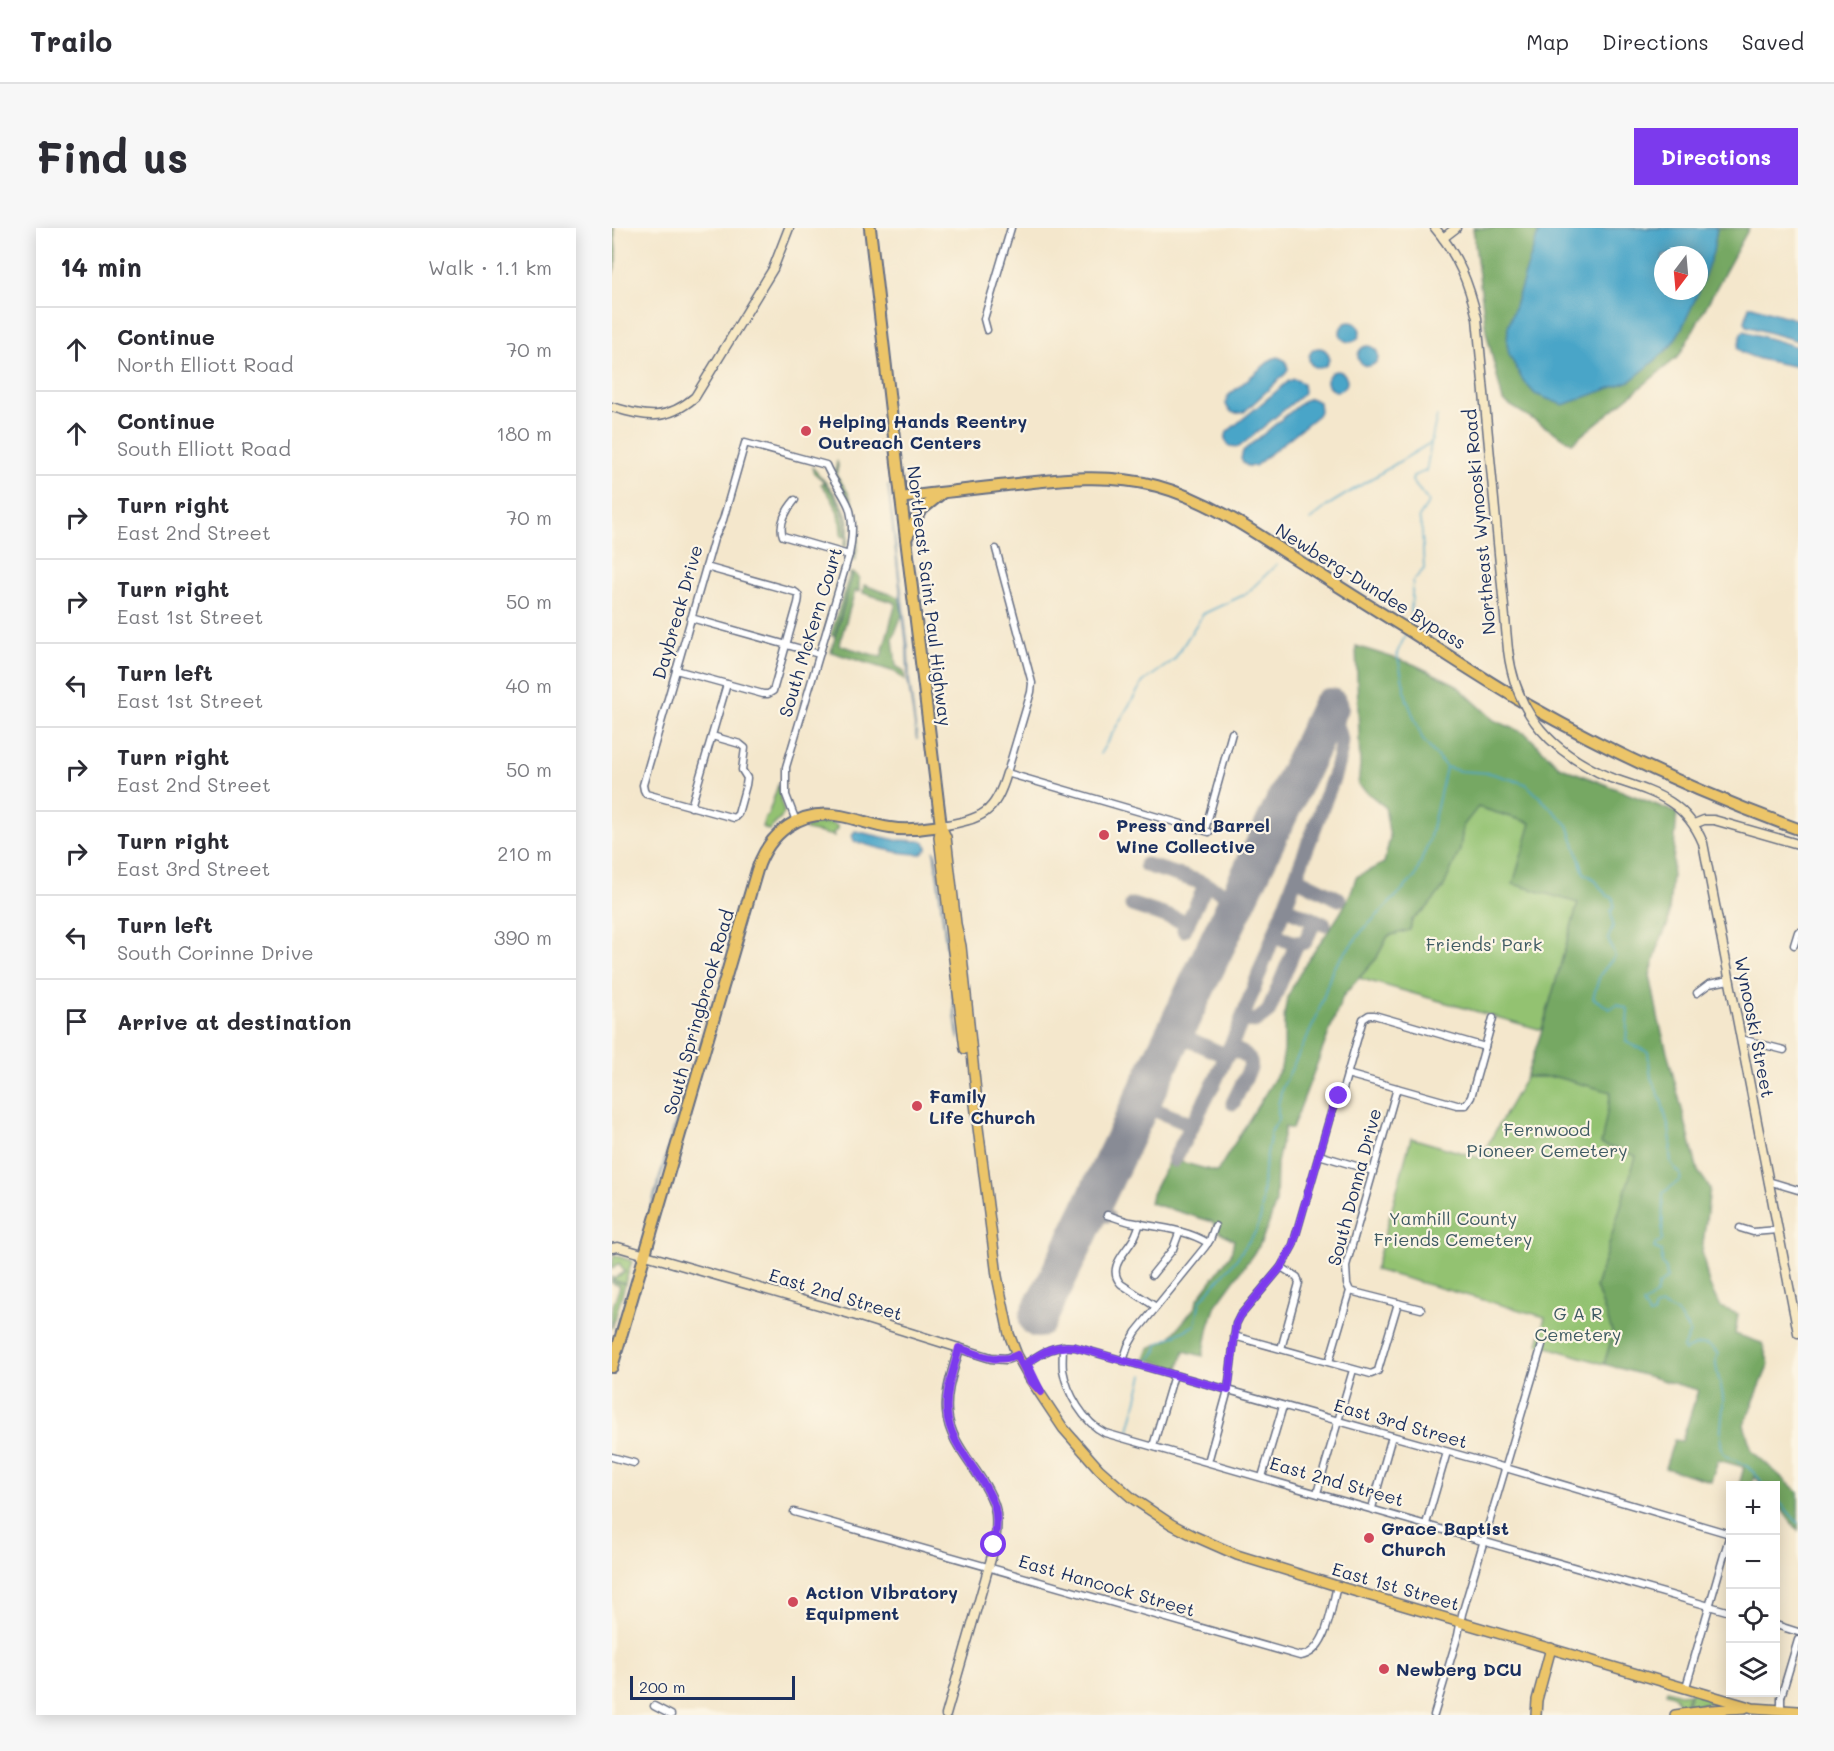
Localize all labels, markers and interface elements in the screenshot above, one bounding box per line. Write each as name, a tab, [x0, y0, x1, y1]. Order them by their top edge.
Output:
text: Trailo	[30, 23, 112, 59]
text: Map	[1526, 28, 1569, 55]
text: Directions	[1602, 28, 1709, 55]
text: Saved	[1742, 28, 1804, 55]
button: Directions	[1634, 128, 1798, 185]
text: Find us	[36, 129, 188, 184]
north arrow	[1654, 246, 1708, 300]
text: 14 min	[60, 250, 142, 284]
text: Walk · 1.1 km	[428, 254, 552, 280]
text: Continue	[117, 322, 215, 351]
icon: ahead	[60, 333, 93, 366]
text: 70 m	[506, 336, 552, 362]
text: North Elliott Road	[117, 351, 293, 377]
text: Continue	[117, 406, 215, 435]
street label: Northeast Wynooski Road	[1457, 408, 1501, 636]
place label: Helping Hands Reentry Outreach Centers	[818, 409, 1027, 454]
icon: ahead	[60, 417, 93, 450]
text: 180 m	[496, 420, 552, 446]
marker: Helping Hands Reentry Outreach Centers	[799, 424, 813, 438]
text: South Elliott Road	[117, 435, 291, 461]
street label: Northeast Saint Paul Highway	[902, 464, 958, 728]
text: Turn right	[117, 490, 229, 519]
icon: right	[60, 501, 93, 534]
text: 70 m	[506, 504, 552, 530]
street label: Newberg-Dundee Bypass	[1271, 518, 1471, 654]
text: East 2nd Street	[117, 519, 271, 545]
street label: Daybreak Drive	[646, 542, 708, 682]
street label: South McKern Court	[773, 544, 847, 720]
text: Turn right	[117, 574, 229, 603]
icon: right	[60, 585, 93, 618]
text: 50 m	[506, 588, 552, 614]
text: East 1st Street	[117, 603, 263, 629]
text: Turn left	[117, 658, 213, 687]
icon: left	[60, 669, 93, 702]
text: 40 m	[506, 672, 552, 698]
text: East 1st Street	[117, 687, 263, 713]
text: Turn right	[117, 742, 229, 771]
icon: right	[60, 753, 93, 786]
text: 50 m	[506, 756, 552, 782]
text: East 2nd Street	[117, 771, 271, 797]
place label: Press and Barrel Wine Collective	[1116, 813, 1270, 858]
text: Turn right	[117, 826, 229, 855]
marker: Press and Barrel Wine Collective	[1097, 828, 1111, 842]
icon: right	[60, 837, 93, 870]
text: 210 m	[497, 840, 552, 866]
text: East 3rd Street	[117, 855, 270, 881]
street label: South Springbrook Road	[657, 906, 739, 1118]
text: Turn left	[117, 910, 213, 939]
icon: left	[60, 921, 93, 954]
text: 390 m	[494, 924, 552, 950]
park label: Friends' Park	[1426, 932, 1542, 956]
text: South Corinne Drive	[117, 939, 314, 965]
street label: Wynooski Street	[1730, 954, 1780, 1100]
icon: arrive	[60, 1005, 93, 1038]
text: Arrive at destination	[117, 1007, 352, 1036]
route end	[1325, 1082, 1351, 1108]
place label: Family Life Church	[929, 1084, 1035, 1129]
marker: Family Life Church	[910, 1099, 924, 1113]
street label: South Donna Drive	[1321, 1106, 1387, 1268]
park label: Fernwood Pioneer Cemetery	[1466, 1117, 1628, 1162]
park label: Yamhill County Friends Cemetery	[1374, 1206, 1532, 1251]
street label: East 2nd Street	[766, 1262, 906, 1326]
park label: G A R Cemetery	[1535, 1301, 1621, 1346]
street label: East 3rd Street	[1331, 1392, 1471, 1454]
street label: East 2nd Street	[1267, 1450, 1407, 1512]
map controls	[1726, 1481, 1780, 1697]
button: +	[1726, 1481, 1780, 1535]
place label: Grace Baptist Church	[1381, 1516, 1509, 1561]
route start	[980, 1531, 1006, 1557]
marker: Grace Baptist Church	[1362, 1531, 1376, 1545]
button: −	[1726, 1535, 1780, 1589]
street label: East Hancock Street	[1016, 1548, 1198, 1622]
street label: East 1st Street	[1329, 1556, 1463, 1616]
place label: Action Vibratory Equipment	[805, 1580, 958, 1625]
button: locate	[1726, 1589, 1780, 1643]
marker: Action Vibratory Equipment	[786, 1595, 800, 1609]
button: layers	[1726, 1643, 1780, 1697]
place label: Newberg DCU	[1396, 1657, 1522, 1681]
marker: Newberg DCU	[1377, 1662, 1391, 1676]
scale bar	[630, 1673, 795, 1700]
text: 200 m	[639, 1676, 686, 1697]

